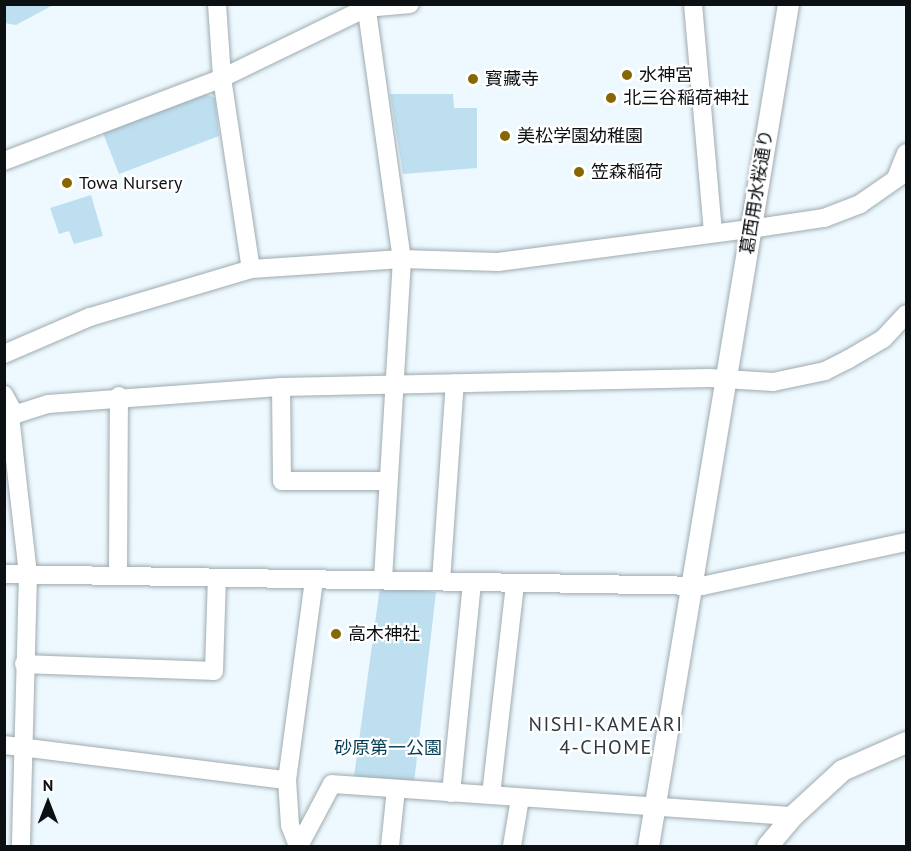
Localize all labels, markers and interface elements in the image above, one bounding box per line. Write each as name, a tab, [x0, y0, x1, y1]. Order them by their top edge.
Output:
place label: 水神宮	[639, 64, 693, 86]
place label: 寳藏寺	[485, 68, 539, 90]
marker: 水神宮	[620, 68, 634, 82]
marker: 寳藏寺	[466, 72, 480, 86]
place label: 北三谷稲荷神社	[623, 87, 749, 109]
marker: 北三谷稲荷神社	[604, 91, 618, 105]
place label: 美松学園幼稚園	[517, 125, 643, 147]
street label: 葛西用水桜通り	[736, 128, 778, 256]
marker: 美松学園幼稚園	[498, 129, 512, 143]
place label: 笠森稲荷	[591, 161, 663, 183]
marker: 笠森稲荷	[572, 165, 586, 179]
place label: Towa Nursery	[79, 172, 182, 194]
marker: Towa Nursery	[60, 176, 74, 190]
place label: 高木神社	[348, 623, 420, 645]
marker: 高木神社	[329, 627, 343, 641]
district label: NISHI-KAMEARI 4-CHOME	[528, 712, 684, 759]
park label: 砂原第一公園	[334, 737, 442, 759]
north arrow	[18, 773, 78, 833]
text: N	[43, 775, 53, 795]

